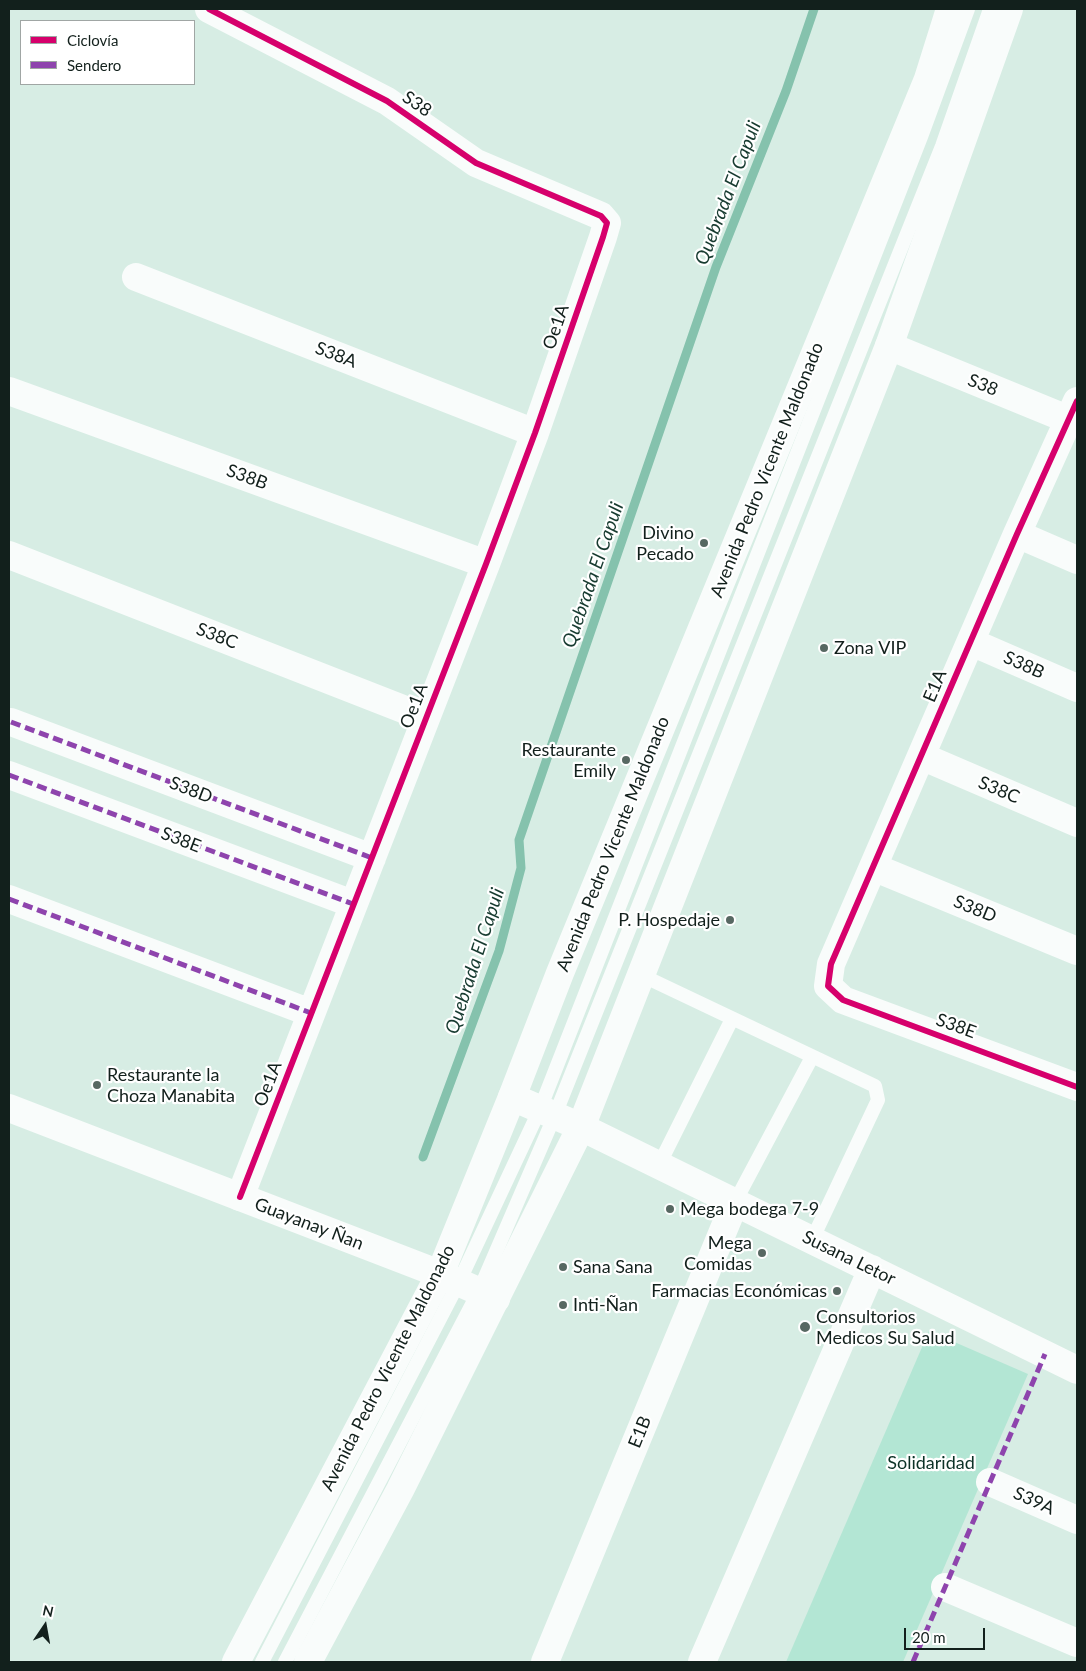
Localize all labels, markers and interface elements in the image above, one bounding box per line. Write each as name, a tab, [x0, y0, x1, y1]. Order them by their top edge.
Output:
legend	[20, 20, 195, 85]
text: Ciclovía	[67, 31, 118, 49]
text: Sendero	[67, 56, 121, 74]
street label: S38	[398, 86, 436, 122]
water label: Quebrada El Capuli	[690, 118, 766, 268]
street label: Oe1A	[538, 302, 574, 352]
street label: S38A	[312, 337, 360, 373]
street label: Avenida Pedro Vicente Maldonado	[706, 339, 828, 601]
street label: S38	[965, 369, 1001, 401]
street label: S38B	[223, 460, 271, 494]
water label: Quebrada El Capuli	[557, 499, 629, 651]
place label: Divino Pecado	[636, 522, 694, 564]
marker: Divino Pecado	[698, 537, 710, 549]
street label: S38C	[193, 618, 241, 654]
place label: Zona VIP	[834, 637, 906, 659]
marker: Zona VIP	[818, 642, 830, 654]
street label: S38B	[1000, 647, 1048, 683]
street label: E1A	[919, 667, 951, 705]
street label: Oe1A	[396, 680, 432, 732]
street label: Avenida Pedro Vicente Maldonado	[552, 713, 674, 975]
place label: Restaurante Emily	[521, 739, 616, 782]
marker: Restaurante Emily	[620, 754, 632, 766]
street label: S38D	[166, 772, 216, 808]
street label: S38C	[975, 772, 1023, 808]
street label: S38E	[158, 823, 204, 857]
water label: Quebrada El Capuli	[441, 885, 509, 1037]
street label: S38D	[950, 891, 1000, 927]
place label: P. Hospedaje	[618, 909, 720, 931]
marker: P. Hospedaje	[724, 914, 736, 926]
street label: S38E	[933, 1009, 979, 1043]
street label: Oe1A	[250, 1058, 286, 1110]
place label: Restaurante la Choza Manabita	[107, 1064, 235, 1106]
marker: Restaurante la Choza Manabita	[91, 1079, 103, 1091]
street label: Guayanay Ñan	[251, 1193, 367, 1255]
place label: Mega bodega 7-9	[680, 1198, 819, 1220]
marker: Mega bodega 7-9	[664, 1203, 676, 1215]
street label: Susana Letor	[799, 1226, 899, 1290]
place label: Mega Comidas	[684, 1232, 752, 1274]
street label: Avenida Pedro Vicente Maldonado	[316, 1241, 460, 1495]
marker: Mega Comidas	[756, 1247, 768, 1259]
place label: Sana Sana	[573, 1256, 653, 1278]
marker: Sana Sana	[557, 1261, 569, 1273]
place label: Farmacias Económicas	[651, 1280, 827, 1302]
marker: Farmacias Económicas	[831, 1285, 843, 1297]
place label: Inti-Ñan	[573, 1294, 638, 1316]
marker: Inti-Ñan	[557, 1299, 569, 1311]
place label: Consultorios Medicos Su Salud	[816, 1306, 955, 1348]
marker: Consultorios Medicos Su Salud	[798, 1320, 812, 1334]
street label: E1B	[624, 1413, 656, 1451]
park label: Solidaridad	[887, 1452, 975, 1474]
street label: S39A	[1010, 1482, 1058, 1520]
north arrow	[20, 1601, 70, 1651]
text: N	[41, 1601, 55, 1620]
scale bar	[906, 1618, 987, 1650]
text: 20 m	[912, 1628, 946, 1646]

